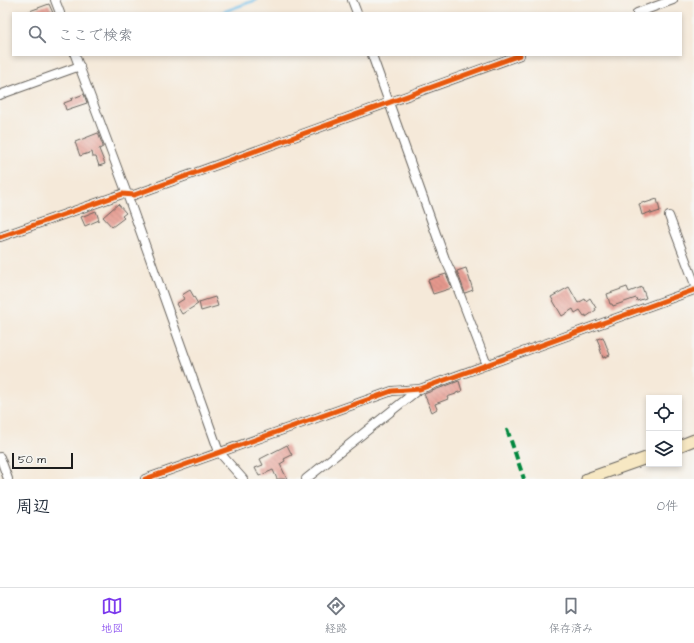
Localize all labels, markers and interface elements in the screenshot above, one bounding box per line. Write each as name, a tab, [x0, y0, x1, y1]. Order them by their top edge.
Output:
search box	[12, 12, 682, 56]
icon: search	[26, 23, 48, 45]
text: ここで検索	[58, 25, 133, 46]
map controls	[646, 395, 682, 467]
button: locate	[646, 395, 682, 431]
button: layers	[646, 431, 682, 467]
scale bar	[12, 451, 73, 470]
text: 50 m	[18, 452, 46, 467]
text: 周辺	[16, 495, 50, 519]
text: 0件	[657, 497, 678, 515]
tab: 地図	[101, 595, 123, 636]
tab: 経路	[325, 595, 347, 636]
tab: 保存済み	[549, 595, 593, 636]

